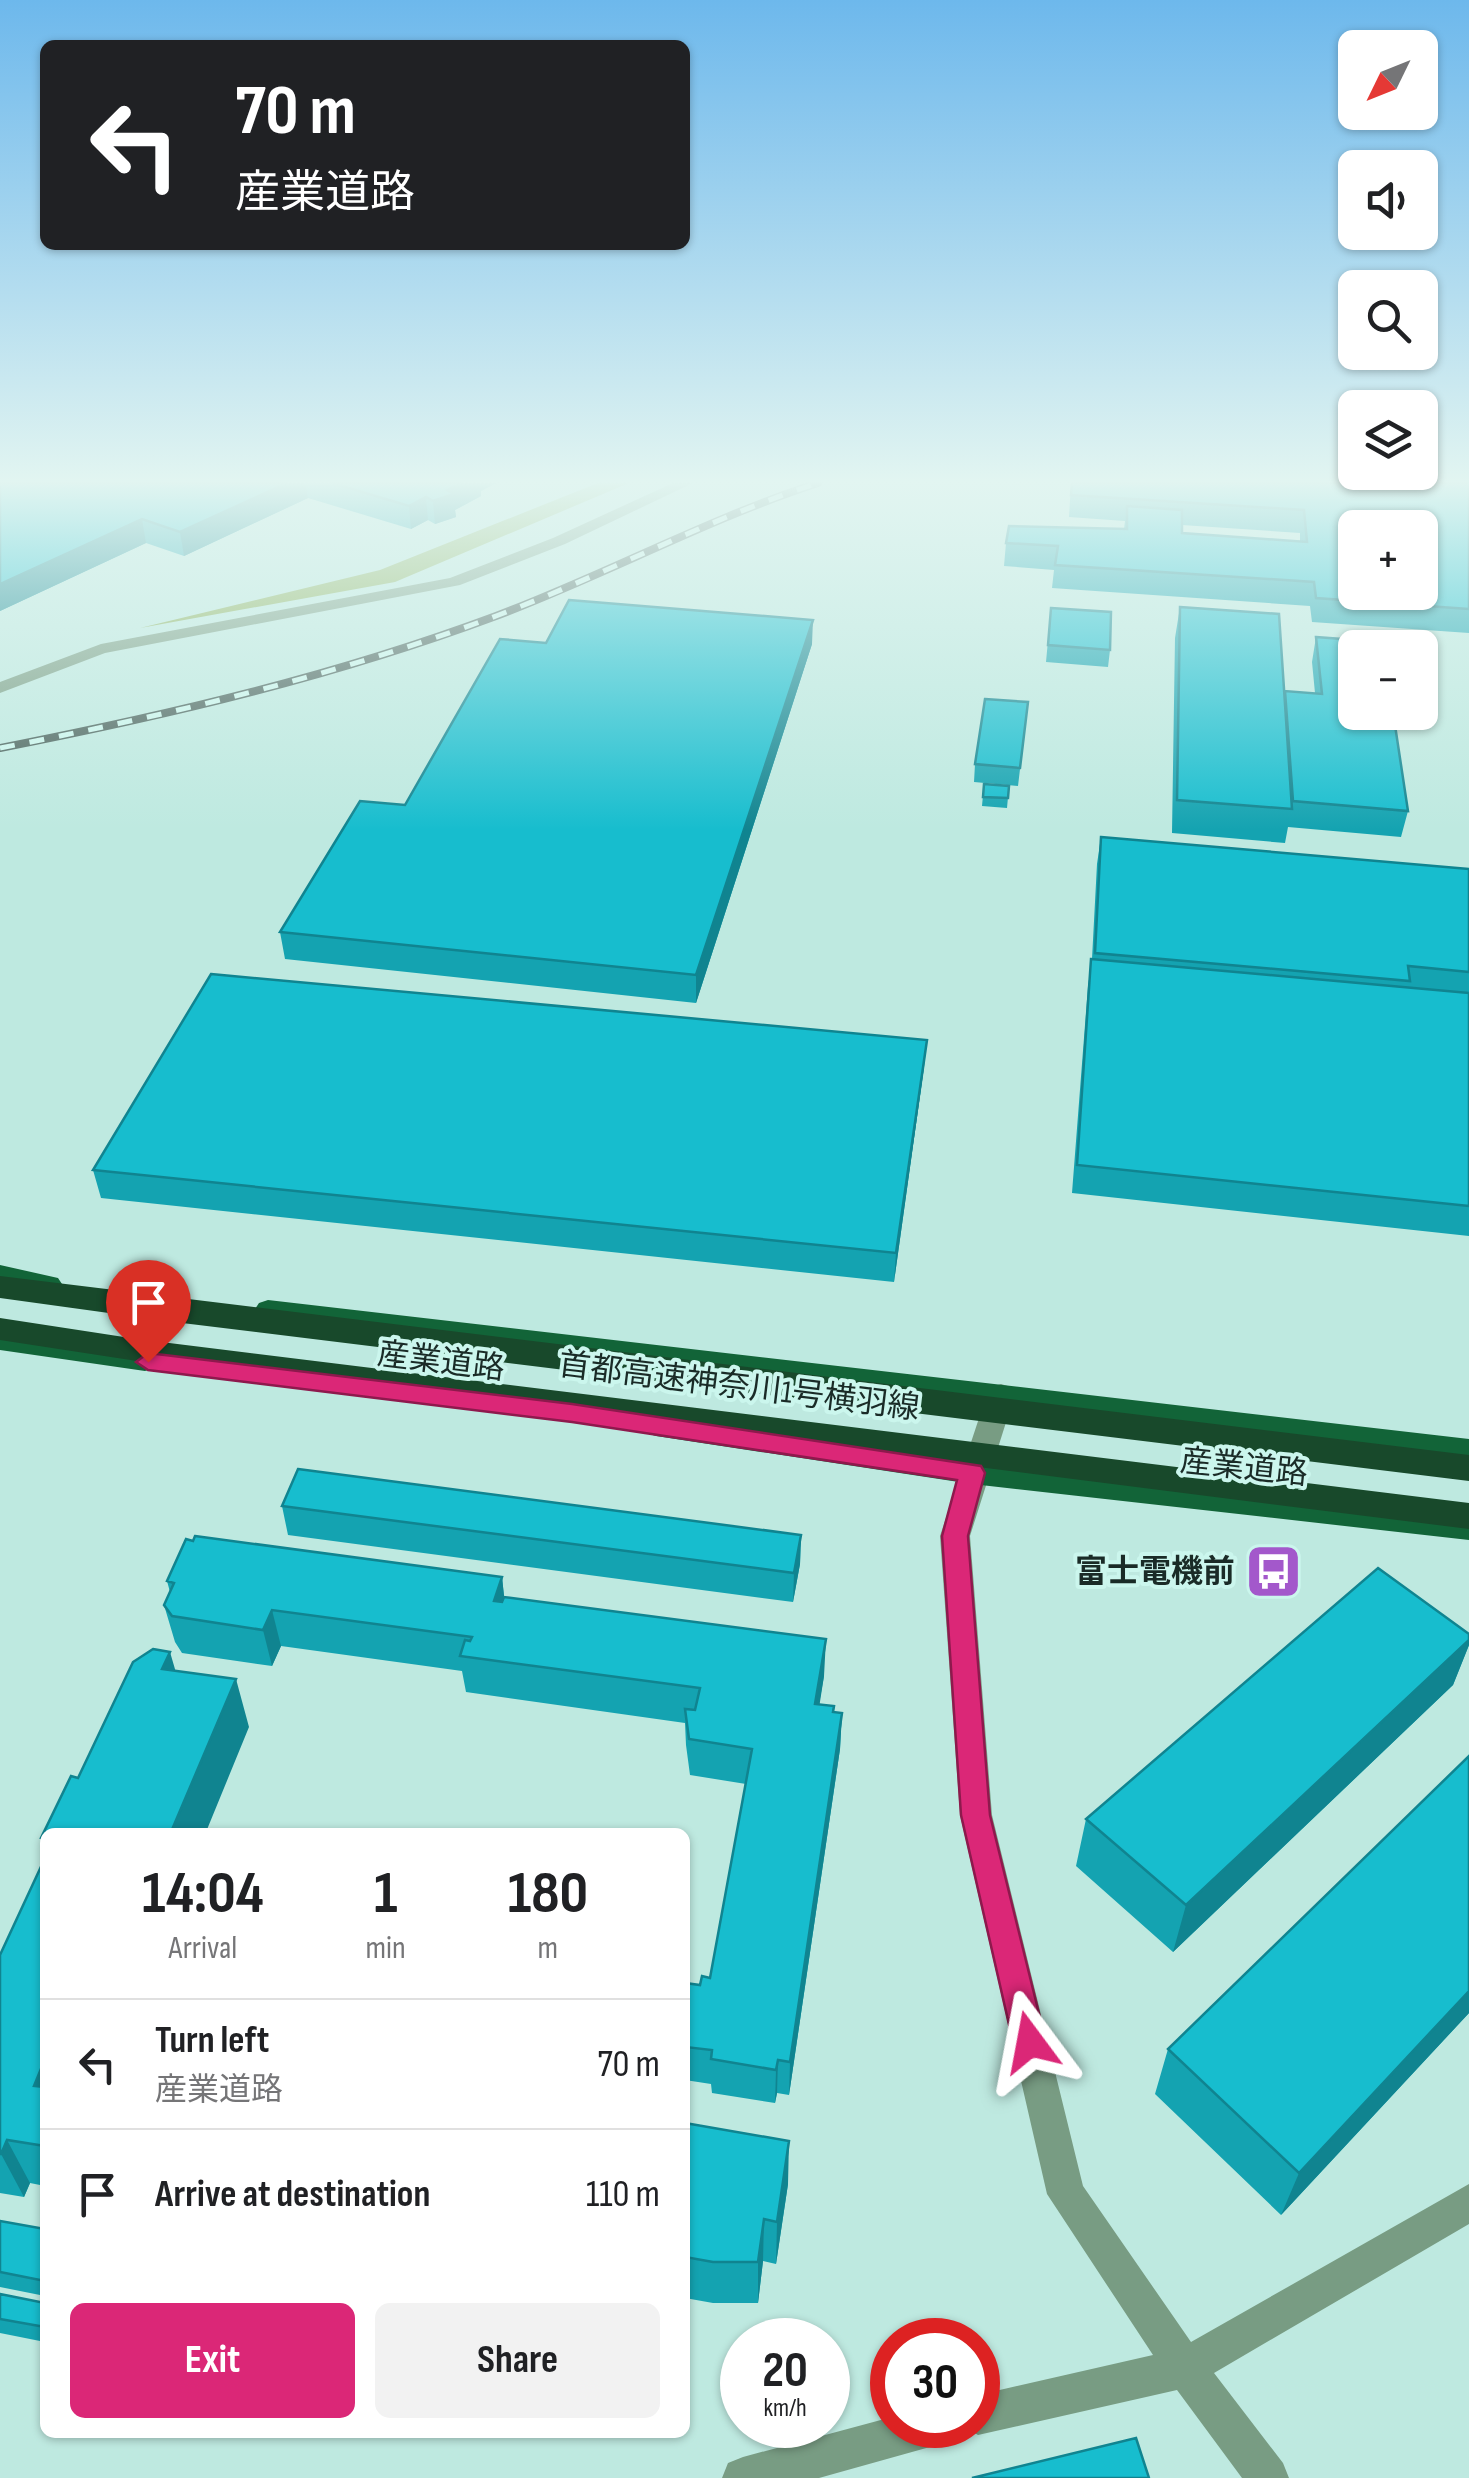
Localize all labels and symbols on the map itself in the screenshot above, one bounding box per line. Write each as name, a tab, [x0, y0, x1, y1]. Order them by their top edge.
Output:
north arrow	[1338, 30, 1438, 130]
pin	[106, 1260, 191, 1363]
street label: 産業道路	[375, 1335, 507, 1389]
street label: 首都高速神奈川1号横羽線	[556, 1346, 922, 1428]
street label: 産業道路	[1178, 1442, 1310, 1494]
bus stop icon: 富士電機前	[1244, 1542, 1304, 1602]
place label: 富士電機前	[1075, 1553, 1235, 1592]
position arrow	[978, 1990, 1082, 2094]
speed limit sign: 30	[870, 2318, 1000, 2448]

